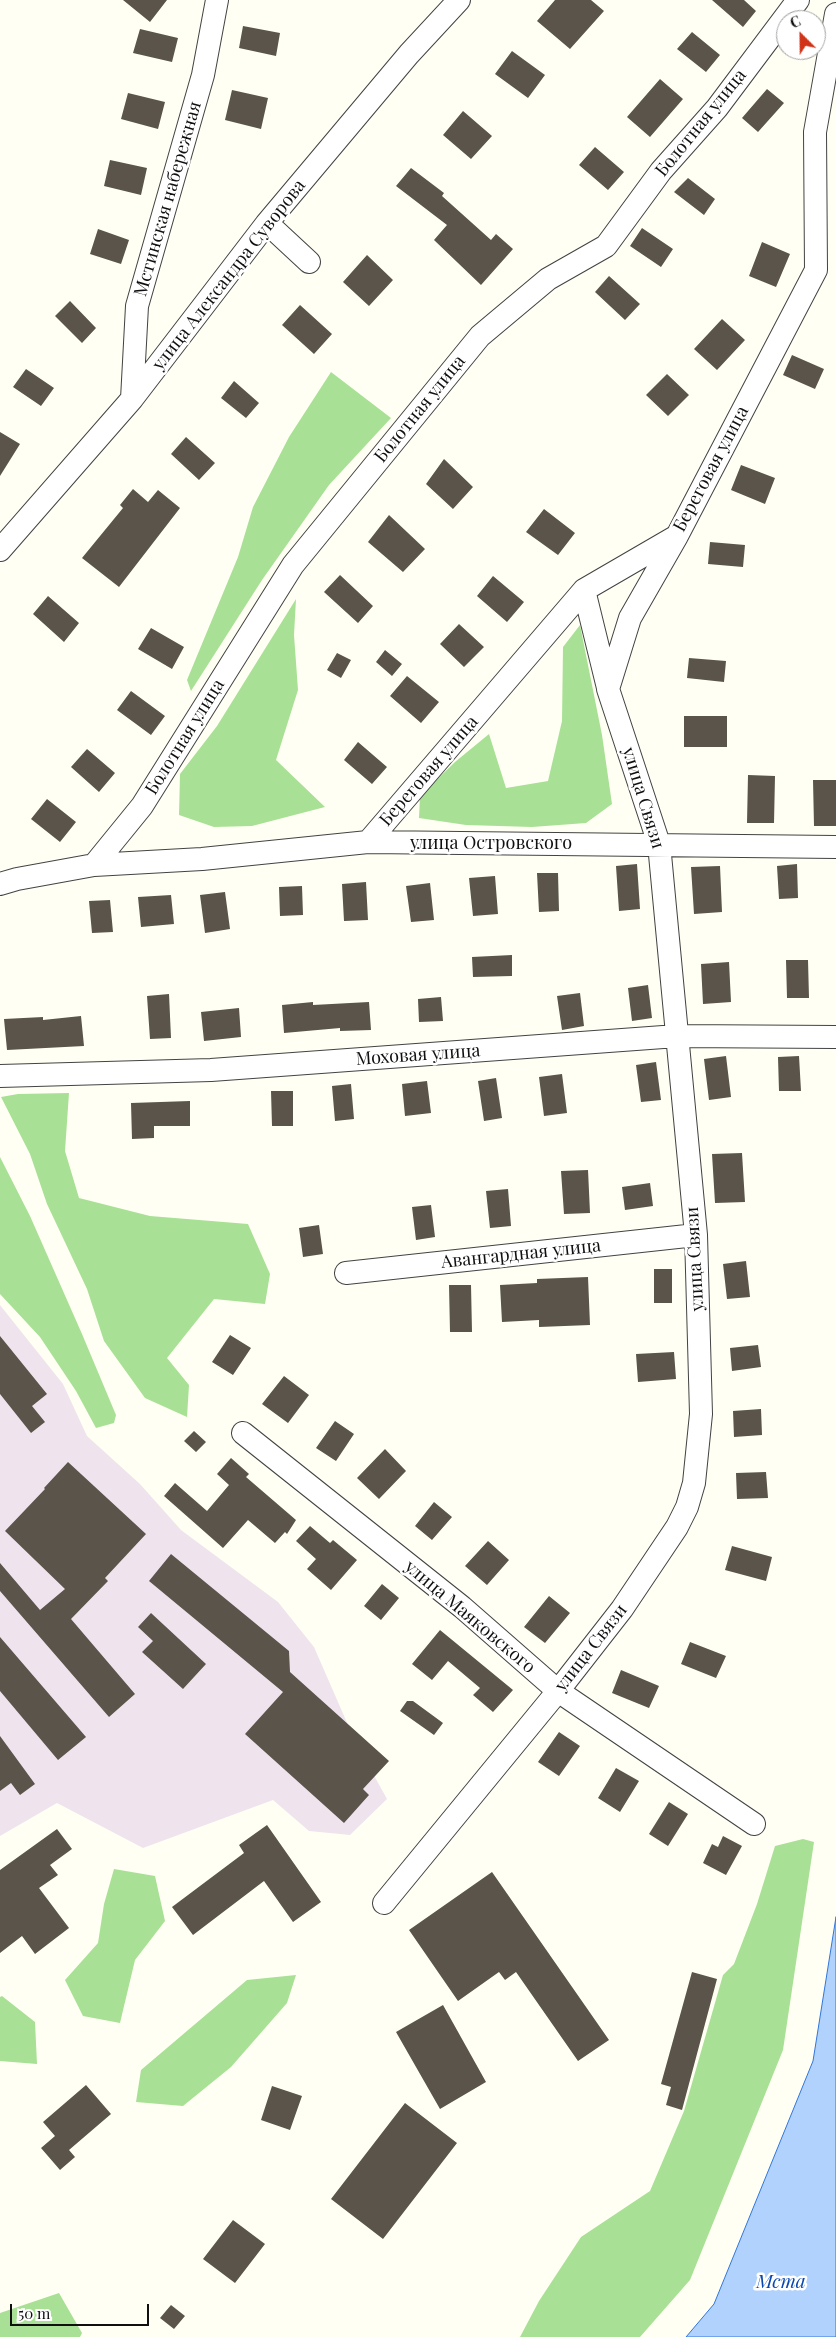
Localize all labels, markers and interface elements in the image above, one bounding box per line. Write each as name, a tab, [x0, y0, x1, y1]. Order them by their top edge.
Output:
north arrow	[776, 10, 826, 60]
text: С	[787, 11, 804, 32]
street label: Болотная улица	[651, 65, 751, 181]
street label: Мстинская набережная	[130, 99, 206, 299]
street label: улица Александра Суворова	[148, 175, 310, 375]
street label: Болотная улица	[370, 351, 470, 467]
street label: Береговая улица	[669, 402, 753, 536]
street label: Болотная улица	[141, 675, 229, 799]
street label: Береговая улица	[375, 711, 483, 831]
street label: улица Связи	[617, 745, 669, 851]
street label: улица Островского	[410, 832, 572, 854]
street label: Моховая улица	[355, 1040, 481, 1070]
street label: улица Связи	[681, 1206, 709, 1312]
street label: Авангардная улица	[440, 1235, 602, 1273]
street label: улица Маяковского	[400, 1556, 540, 1678]
street label: улица Связи	[550, 1600, 632, 1696]
water label: Мста	[756, 2271, 806, 2293]
scale bar	[12, 2294, 151, 2326]
text: 50 m	[18, 2303, 50, 2323]

